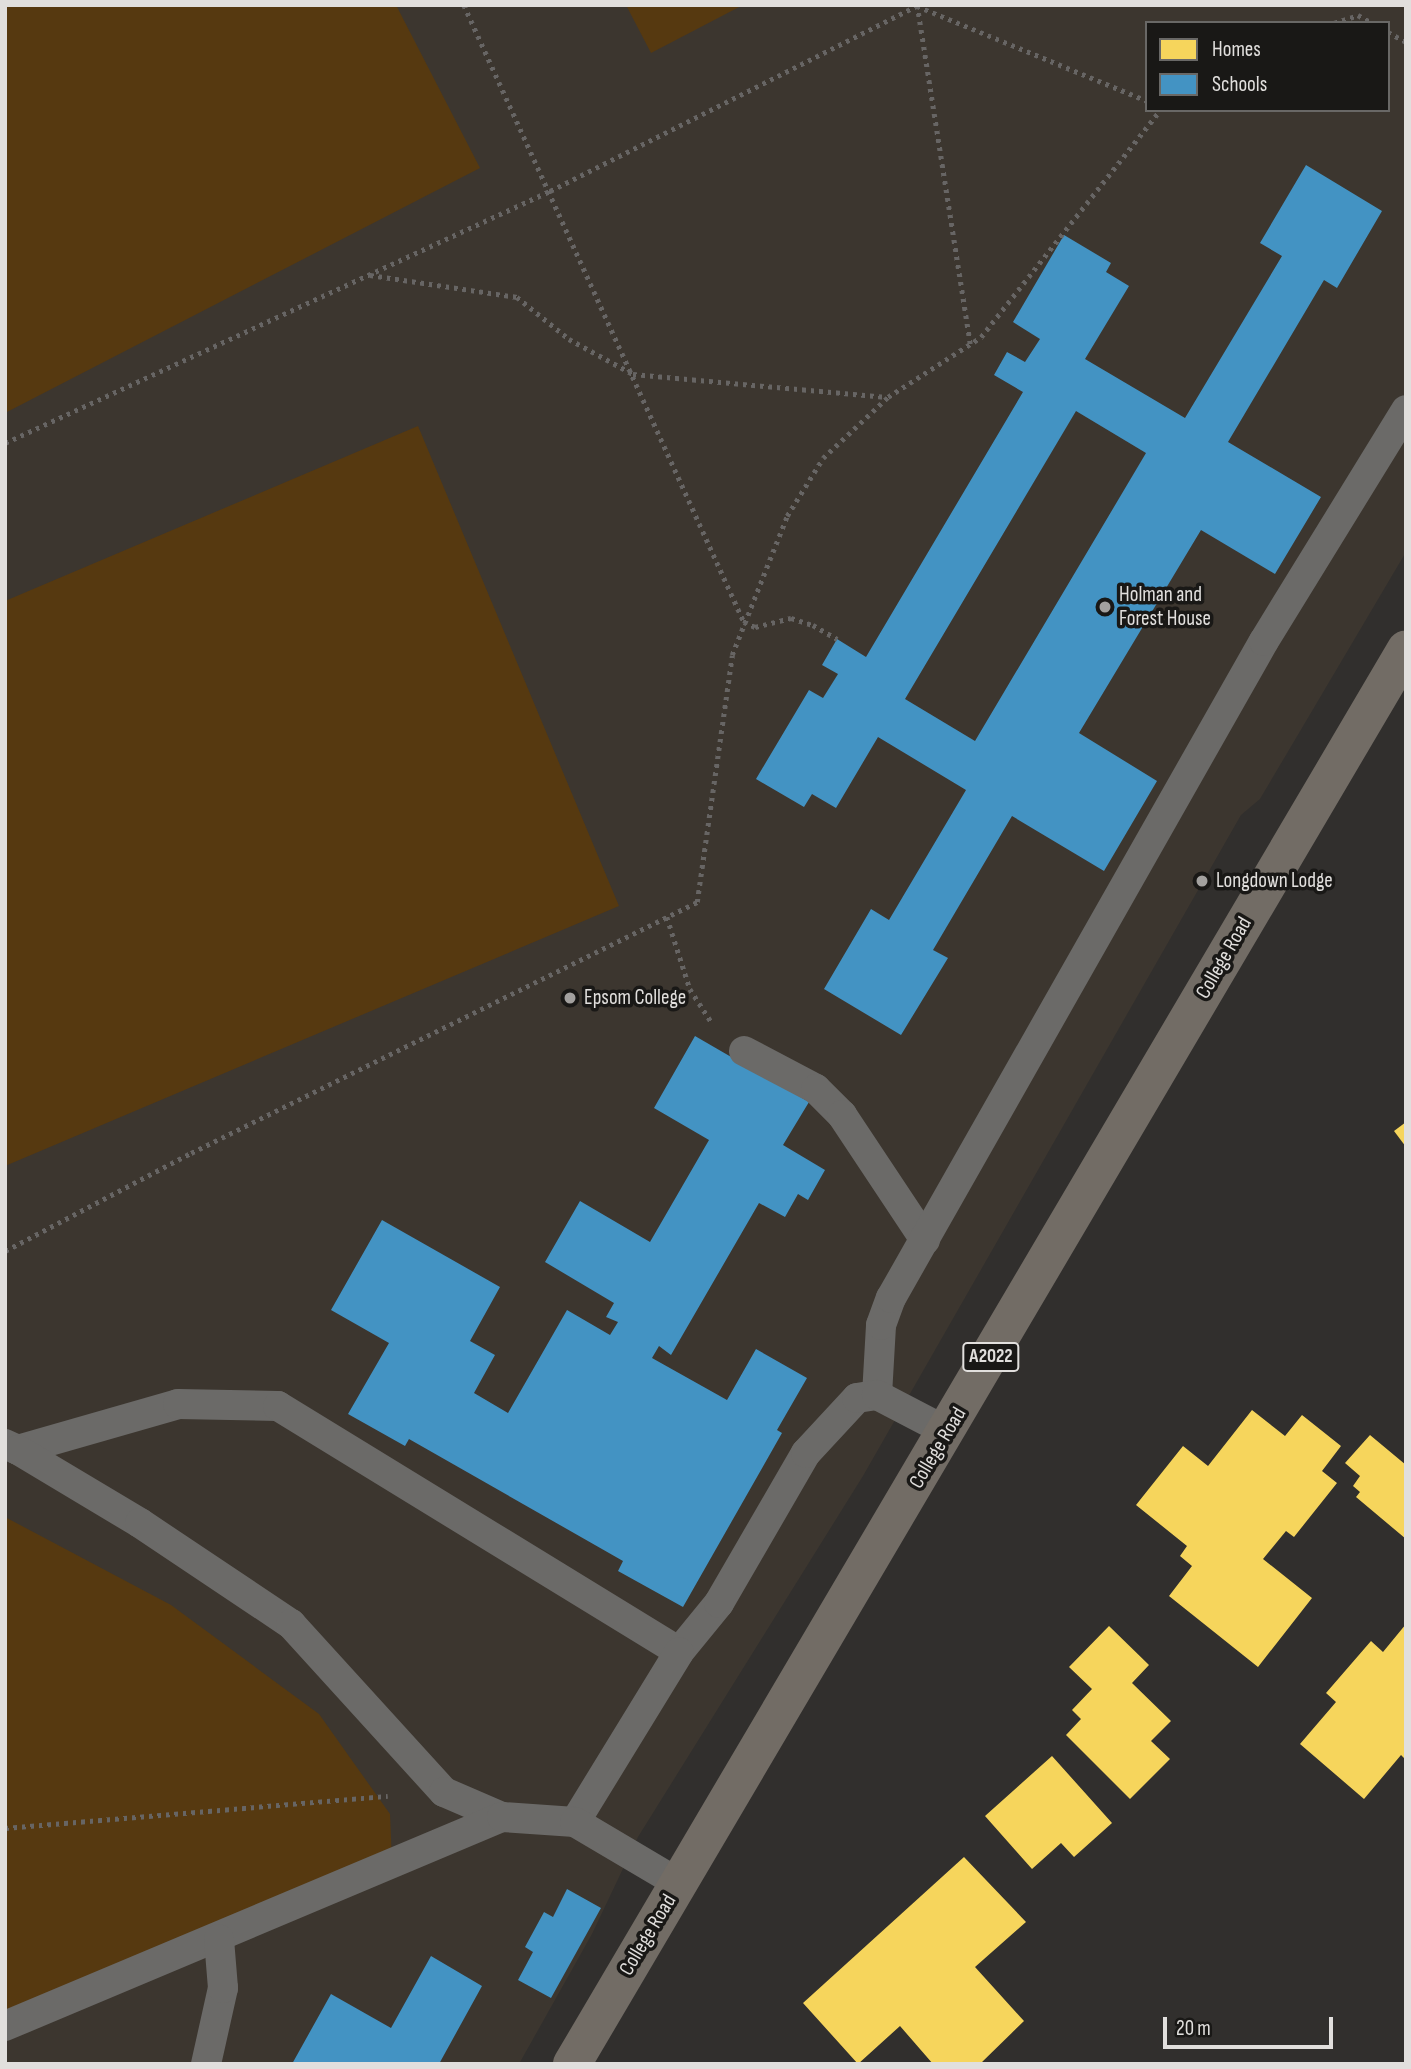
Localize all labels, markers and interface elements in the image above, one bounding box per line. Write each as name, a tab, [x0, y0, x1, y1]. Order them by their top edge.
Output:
legend	[1145, 21, 1390, 112]
text: Homes	[1212, 37, 1261, 62]
text: Schools	[1212, 72, 1267, 97]
place label: Holman and Forest House	[1119, 582, 1211, 632]
marker: Holman and Forest House	[1097, 599, 1113, 615]
place label: Longdown Lodge	[1216, 868, 1333, 894]
marker: Longdown Lodge	[1194, 873, 1210, 889]
street label: College Road	[1191, 913, 1257, 1003]
place label: Epsom College	[584, 985, 686, 1011]
marker: Epsom College	[562, 990, 578, 1006]
road number: A2022	[961, 1342, 1021, 1372]
street label: College Road	[904, 1403, 972, 1493]
street label: College Road	[614, 1890, 682, 1980]
scale bar	[1166, 2002, 1336, 2046]
text: 20 m	[1176, 2016, 1211, 2041]

